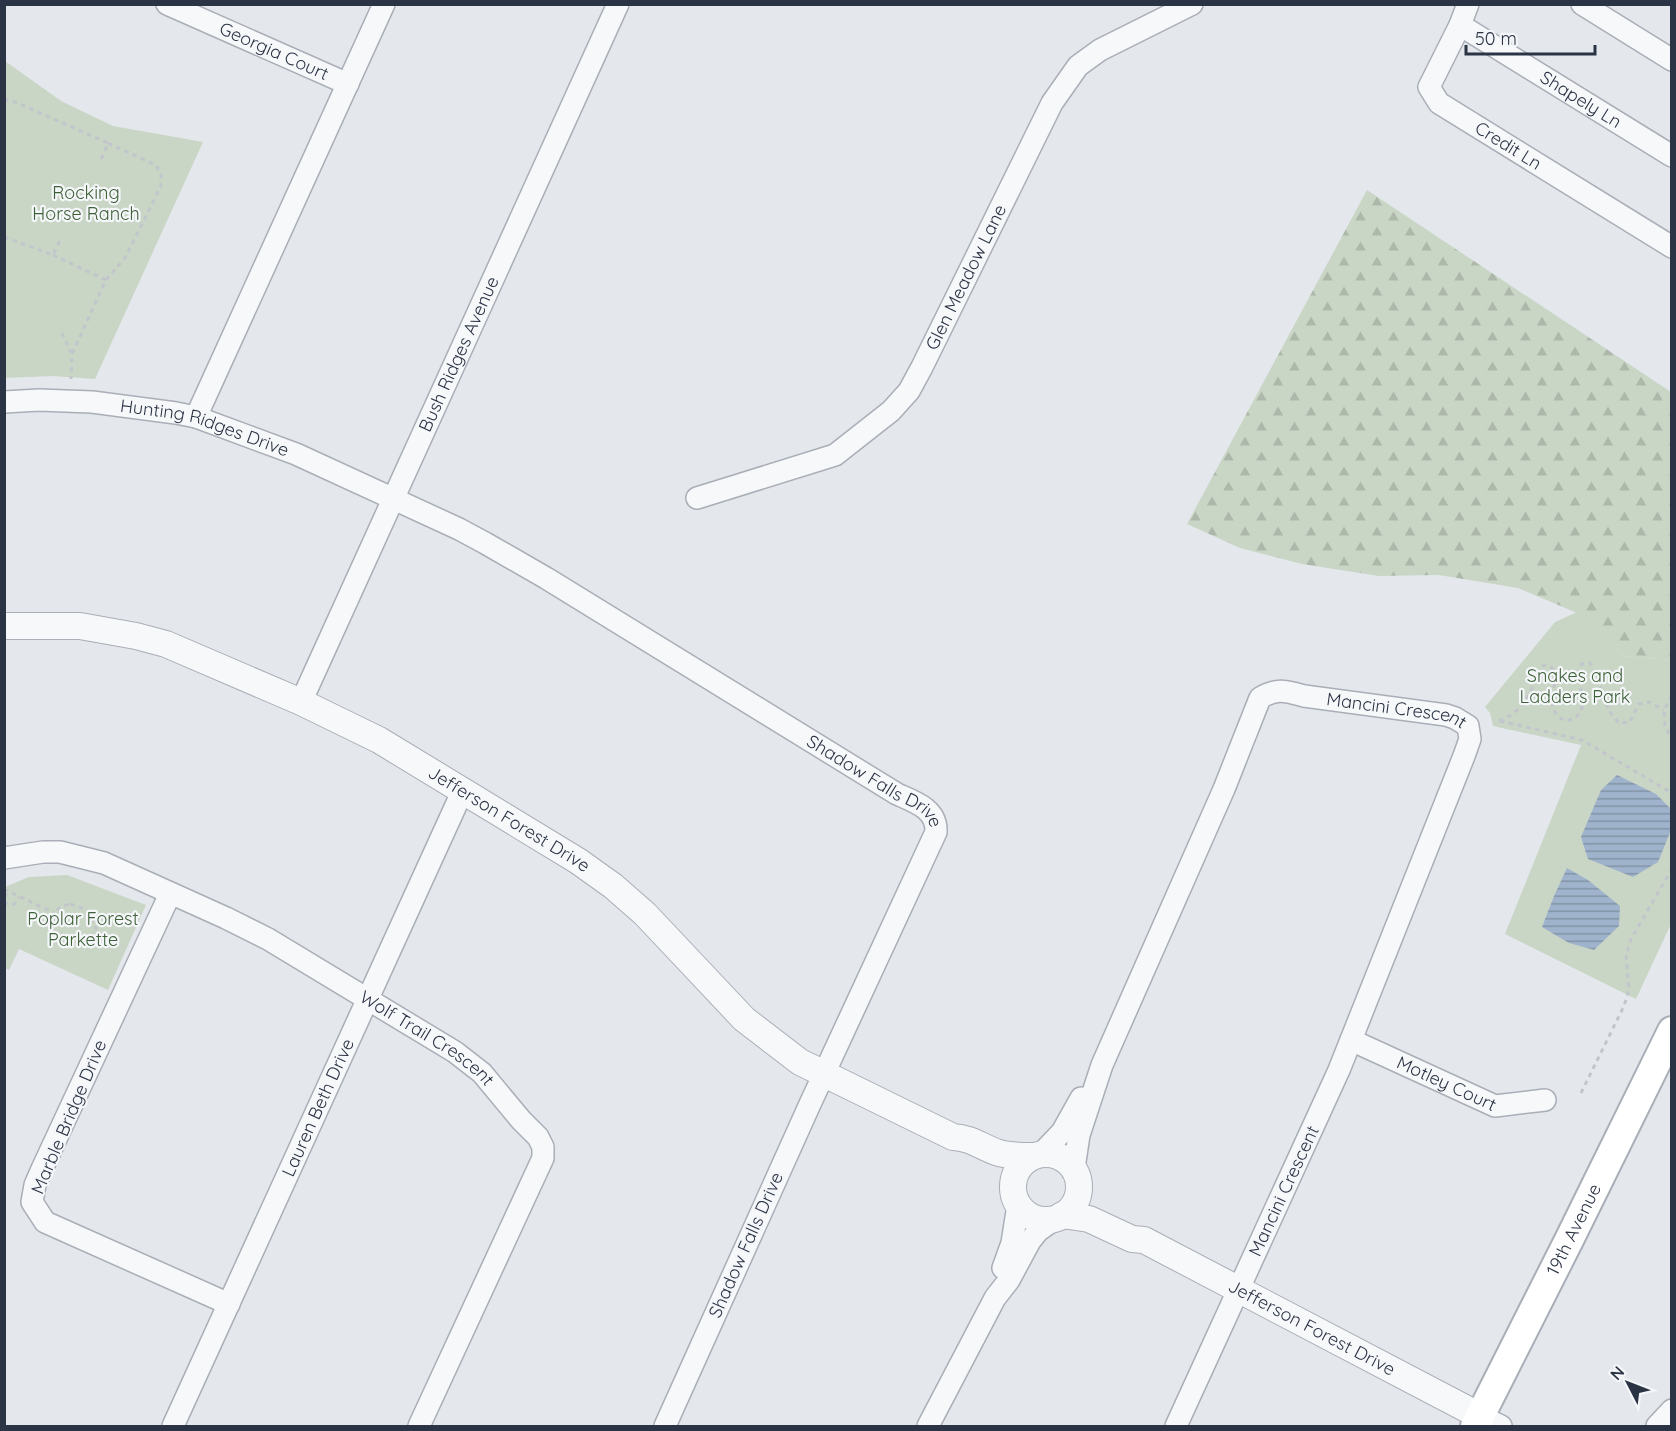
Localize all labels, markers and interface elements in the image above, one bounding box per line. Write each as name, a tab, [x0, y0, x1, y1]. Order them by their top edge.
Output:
street label: Georgia Court	[216, 17, 332, 85]
scale bar	[1466, 18, 1595, 56]
text: 50 m	[1475, 27, 1517, 50]
street label: Shapely Ln	[1536, 65, 1626, 133]
street label: Credit Ln	[1471, 116, 1546, 175]
park label: Rocking Horse Ranch	[32, 181, 140, 225]
street label: Glen Meadow Lane	[920, 200, 1011, 354]
street label: Bush Ridges Avenue	[413, 273, 504, 435]
street label: Hunting Ridges Drive	[119, 394, 292, 461]
park label: Snakes and Ladders Park	[1520, 664, 1630, 708]
street label: Mancini Crescent	[1325, 687, 1471, 733]
street label: Shadow Falls Drive	[803, 729, 948, 830]
street label: Jefferson Forest Drive	[424, 761, 595, 877]
park label: Poplar Forest Parkette	[27, 907, 139, 951]
street label: Wolf Trail Crescent	[356, 985, 500, 1090]
street label: Lauren Beth Drive	[276, 1035, 359, 1180]
street label: Marble Bridge Drive	[26, 1036, 111, 1197]
street label: Motley Court	[1393, 1051, 1500, 1116]
street label: Mancini Crescent	[1243, 1122, 1324, 1260]
street label: Shadow Falls Drive	[703, 1168, 788, 1321]
street label: 19th Avenue	[1541, 1180, 1606, 1279]
street label: Jefferson Forest Drive	[1224, 1274, 1399, 1381]
north arrow	[1598, 1353, 1658, 1413]
text: N	[1605, 1362, 1628, 1384]

